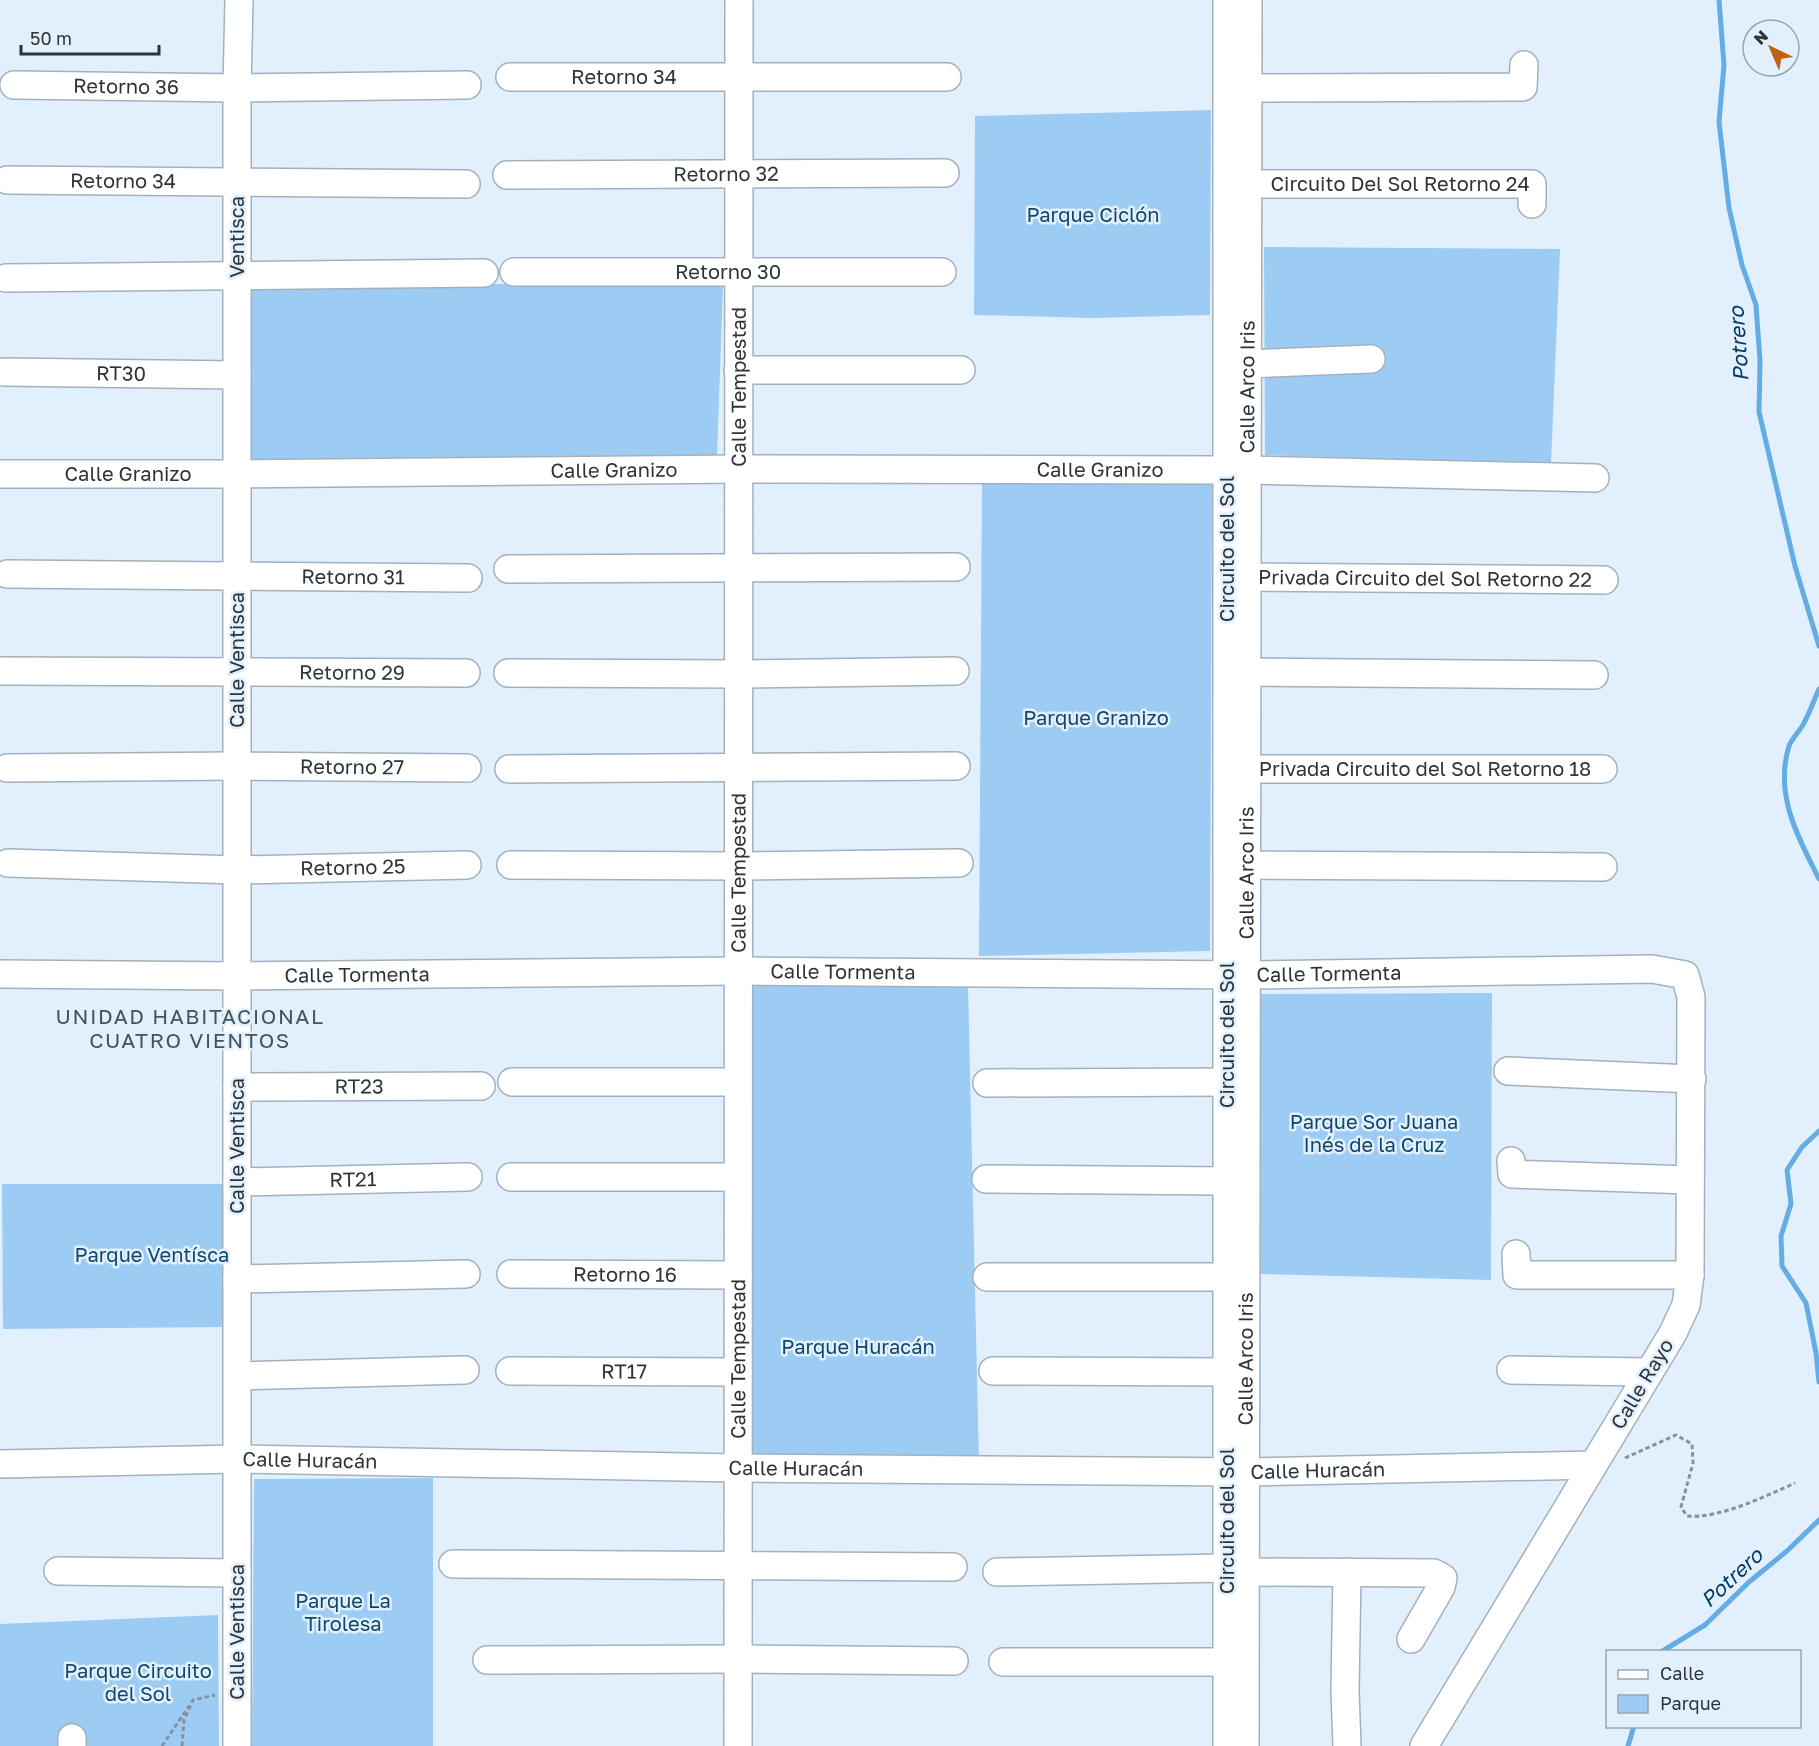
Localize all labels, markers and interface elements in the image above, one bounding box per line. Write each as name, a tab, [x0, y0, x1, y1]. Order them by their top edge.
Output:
scale bar	[21, 18, 159, 56]
north arrow	[1741, 18, 1801, 78]
text: N	[1749, 26, 1772, 49]
text: 50 m	[30, 27, 72, 49]
street label: Retorno 34	[571, 64, 677, 88]
street label: Retorno 36	[73, 73, 179, 98]
street label: Retorno 32	[673, 161, 779, 185]
street label: Retorno 34	[70, 168, 176, 192]
street label: Circuito Del Sol Retorno 24	[1270, 171, 1530, 195]
street label: Ventisca	[224, 196, 248, 278]
park label: Parque Ciclón	[1026, 202, 1160, 226]
street label: Retorno 30	[675, 259, 781, 283]
water label: Potrero	[1722, 304, 1754, 383]
street label: Calle Tempestad	[726, 307, 750, 467]
street label: Calle Arco Iris	[1234, 320, 1258, 454]
street label: RT30	[96, 360, 146, 385]
street label: Calle Granizo	[550, 457, 678, 482]
street label: Calle Granizo	[1036, 457, 1164, 481]
street label: Calle Granizo	[64, 461, 192, 485]
street label: Circuito del Sol	[1214, 476, 1238, 622]
street label: Retorno 31	[301, 564, 405, 588]
street label: Privada Circuito del Sol Retorno 22	[1258, 564, 1592, 591]
street label: Calle Ventisca	[224, 592, 248, 728]
street label: Retorno 29	[299, 659, 405, 684]
park label: Parque Granizo	[1023, 705, 1169, 729]
street label: Retorno 27	[300, 754, 404, 778]
street label: Privada Circuito del Sol Retorno 18	[1259, 756, 1591, 780]
street label: Calle Tempestad	[725, 793, 750, 953]
street label: Calle Arco Iris	[1233, 806, 1258, 940]
street label: Retorno 25	[300, 853, 406, 880]
street label: Calle Tormenta	[770, 958, 916, 983]
street label: Calle Tormenta	[1256, 960, 1402, 986]
street label: Calle Tormenta	[284, 961, 430, 987]
street label: Circuito del Sol	[1214, 962, 1238, 1108]
district label: UNIDAD HABITACIONAL CUATRO VIENTOS	[56, 1003, 324, 1053]
street label: RT23	[334, 1073, 384, 1098]
street label: Calle Ventisca	[224, 1078, 248, 1214]
park label: Parque Sor Juana Inés de la Cruz	[1290, 1109, 1458, 1156]
street label: RT21	[329, 1166, 377, 1191]
park label: Parque Ventísca	[75, 1242, 229, 1266]
street label: Retorno 16	[573, 1261, 677, 1286]
street label: Calle Tempestad	[725, 1279, 749, 1439]
street label: Calle Arco Iris	[1233, 1292, 1257, 1426]
park label: Parque Huracán	[781, 1334, 935, 1358]
street label: Calle Rayo	[1605, 1334, 1677, 1433]
street label: RT17	[601, 1358, 647, 1383]
street label: Calle Huracán	[242, 1446, 378, 1473]
street label: Circuito del Sol	[1214, 1448, 1238, 1594]
street label: Calle Huracán	[728, 1455, 863, 1480]
street label: Calle Huracán	[1250, 1456, 1385, 1483]
water label: Potrero	[1695, 1541, 1769, 1612]
street label: Calle Ventisca	[224, 1564, 248, 1700]
park label: Parque La Tirolesa	[295, 1588, 391, 1635]
legend	[1606, 1650, 1801, 1728]
park label: Parque Circuito del Sol	[64, 1658, 212, 1705]
text: Calle	[1660, 1662, 1704, 1684]
text: Parque	[1660, 1692, 1721, 1714]

